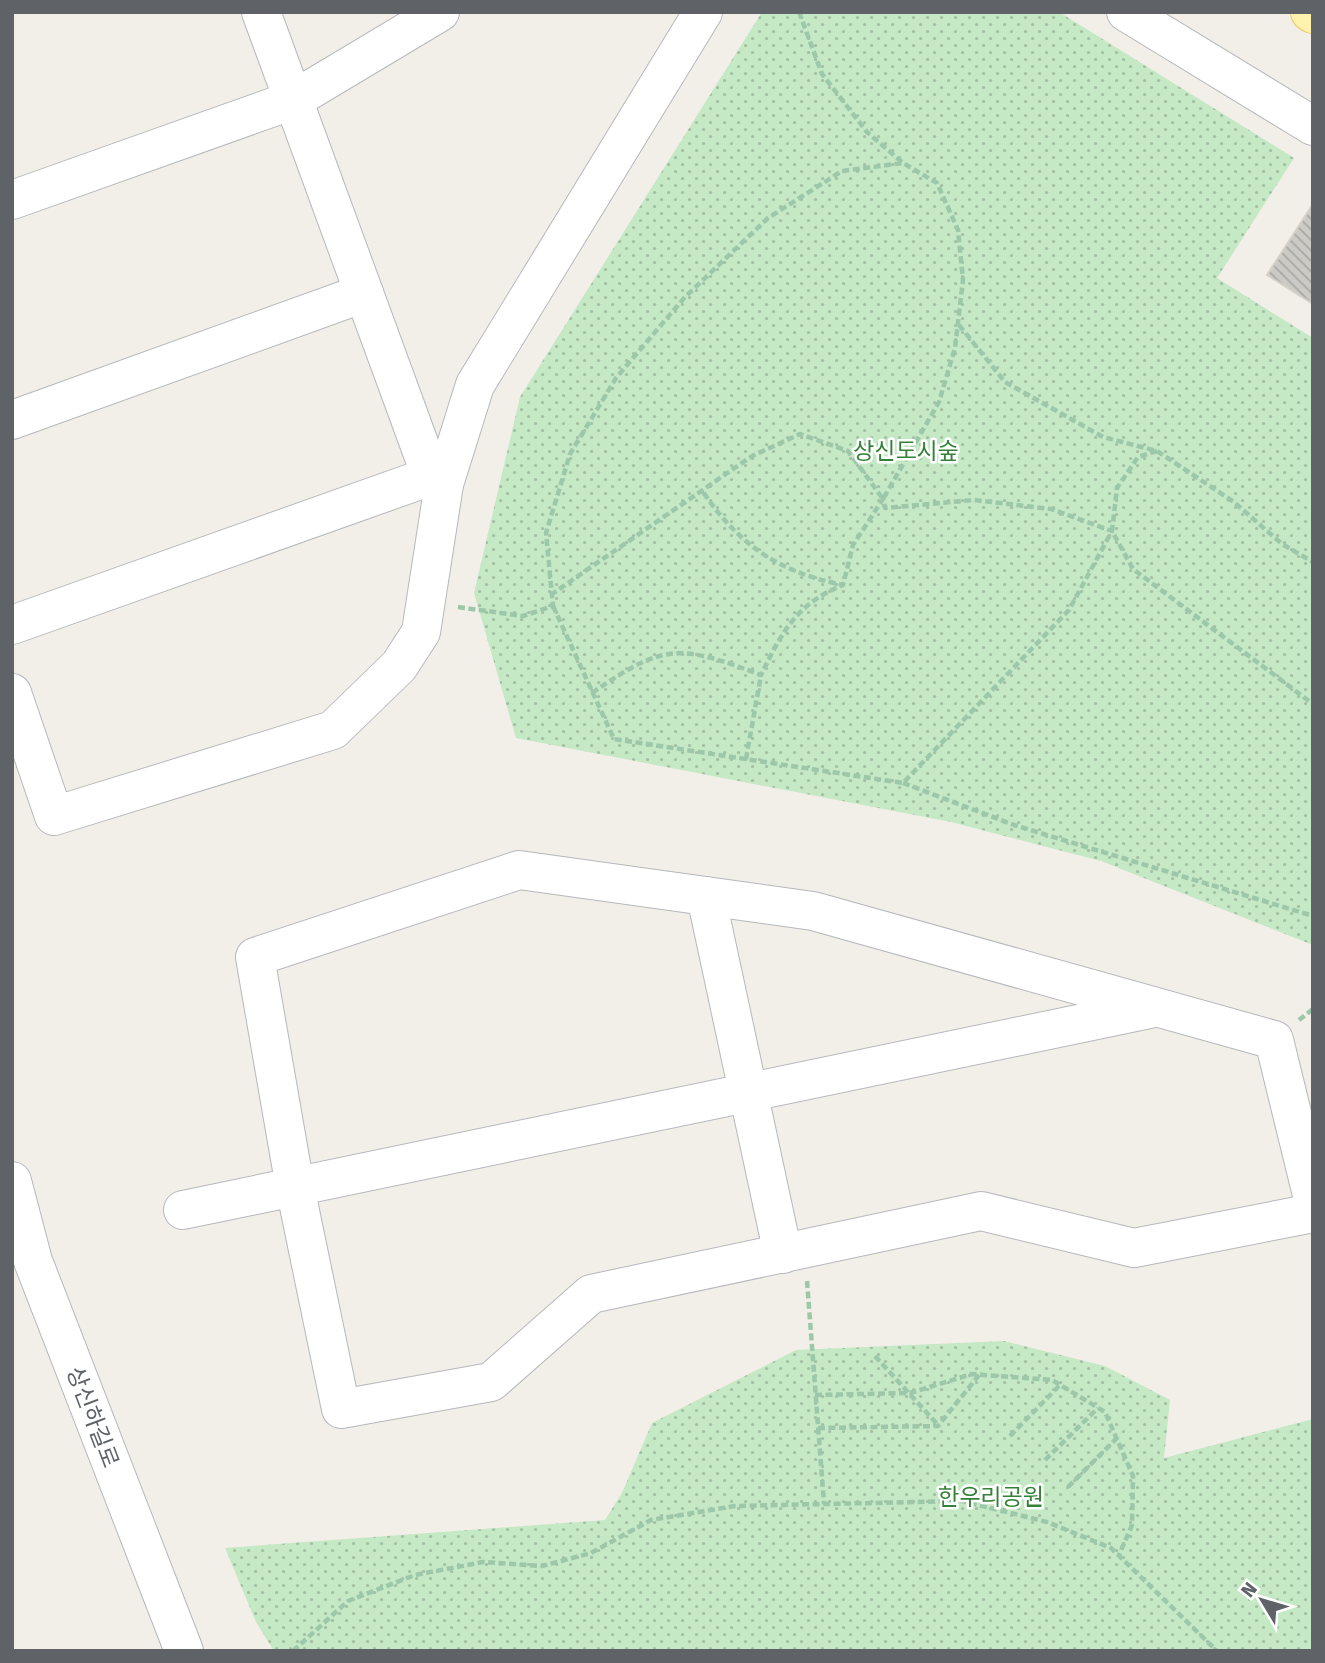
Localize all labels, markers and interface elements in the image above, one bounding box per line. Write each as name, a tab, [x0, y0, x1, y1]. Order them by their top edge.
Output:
park label: 상신도시숲	[853, 437, 959, 465]
street label: 상신하길로	[61, 1363, 125, 1471]
park label: 한우리공원	[938, 1483, 1044, 1511]
north arrow	[1227, 1565, 1297, 1635]
text: N	[1236, 1578, 1262, 1602]

